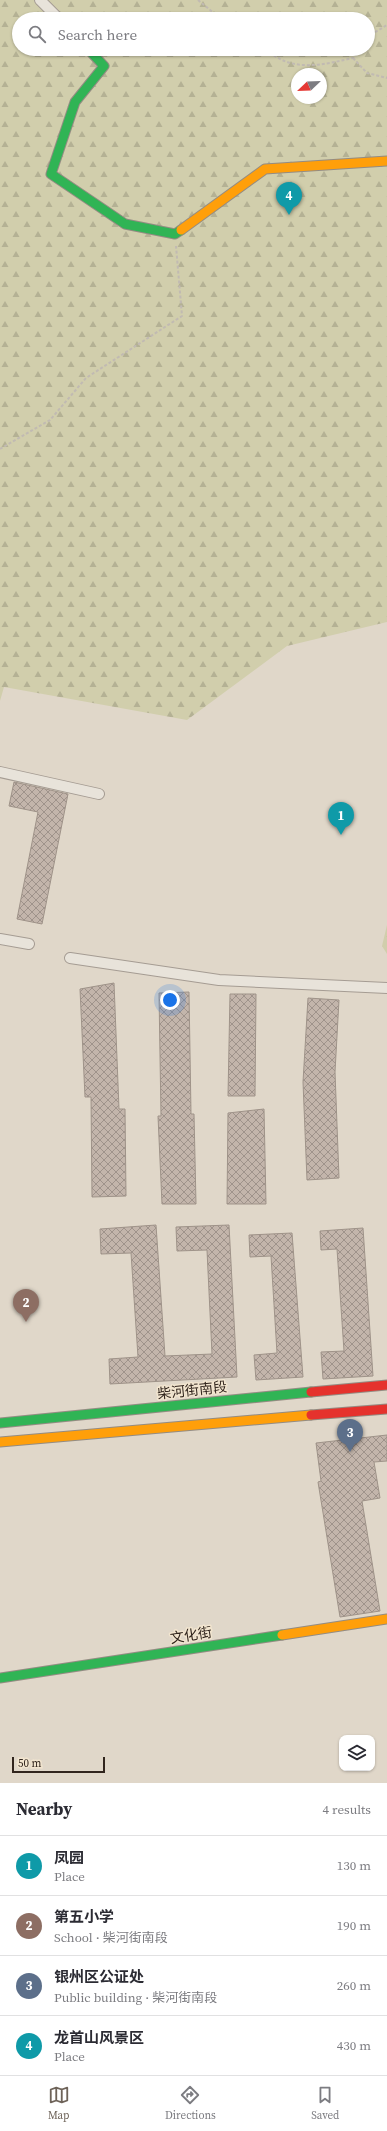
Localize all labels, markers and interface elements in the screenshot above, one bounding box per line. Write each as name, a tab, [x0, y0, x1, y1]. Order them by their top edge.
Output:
search box	[12, 12, 375, 56]
icon: search	[26, 23, 48, 45]
text: Search here	[58, 24, 137, 45]
north arrow	[291, 68, 327, 104]
pin: 4	[276, 182, 302, 215]
pin: 1	[328, 802, 354, 835]
your location	[160, 990, 180, 1010]
pin: 2	[13, 1289, 39, 1322]
street label: 柴河街南段	[156, 1376, 228, 1404]
pin: 3	[337, 1419, 363, 1452]
street label: 文化街	[169, 1622, 213, 1648]
map controls	[339, 1735, 375, 1771]
button: layers	[339, 1735, 375, 1771]
scale bar	[12, 1755, 105, 1774]
text: 50 m	[18, 1756, 41, 1771]
text: Nearby	[16, 1797, 72, 1821]
text: 4 results	[323, 1801, 371, 1818]
text: 凤园	[54, 1847, 84, 1868]
text: 1	[25, 1857, 33, 1874]
text: 130 m	[337, 1857, 371, 1874]
text: Place	[54, 1868, 85, 1885]
text: 第五小学	[54, 1906, 114, 1927]
text: 2	[25, 1917, 33, 1934]
text: 190 m	[337, 1917, 371, 1934]
text: School · 柴河街南段	[54, 1929, 168, 1946]
text: 银州区公证处	[54, 1966, 144, 1987]
text: 3	[25, 1977, 33, 1994]
text: 260 m	[337, 1977, 371, 1994]
text: Public building · 柴河街南段	[54, 1989, 217, 2006]
text: 龙首山风景区	[54, 2027, 144, 2048]
text: 4	[25, 2037, 33, 2054]
text: 430 m	[337, 2037, 371, 2054]
text: Place	[54, 2048, 85, 2065]
tab: Map	[48, 2084, 70, 2123]
tab: Directions	[165, 2084, 216, 2123]
tab: Saved	[311, 2084, 339, 2123]

